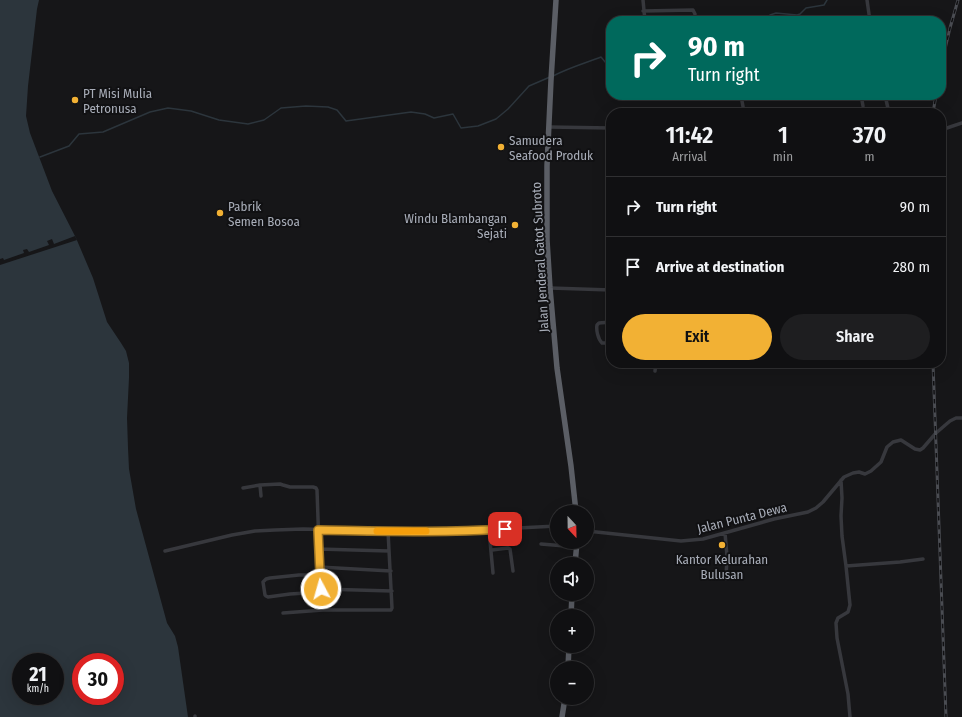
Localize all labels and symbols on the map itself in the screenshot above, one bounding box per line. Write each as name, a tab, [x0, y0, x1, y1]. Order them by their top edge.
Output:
place label: PT Misi Mulia Petronusa	[83, 86, 152, 116]
marker: PT Misi Mulia Petronusa	[70, 95, 80, 105]
place label: Samudera Seafood Produk	[509, 133, 594, 163]
marker: Samudera Seafood Produk	[496, 142, 506, 152]
street label: Jalan Jenderal Gatot Subroto	[529, 181, 551, 333]
place label: Pabrik Semen Bosoa	[228, 199, 300, 229]
marker: Pabrik Semen Bosoa	[215, 208, 225, 218]
place label: Windu Blambangan Sejati	[404, 211, 507, 241]
marker: Windu Blambangan Sejati	[510, 220, 520, 230]
street label: Jalan Punta Dewa	[696, 500, 788, 536]
north arrow	[550, 505, 594, 549]
pin	[488, 512, 522, 546]
marker: Kantor Kelurahan Bulusan	[717, 540, 727, 550]
place label: Kantor Kelurahan Bulusan	[676, 552, 768, 582]
position arrow	[300, 568, 342, 610]
speed limit sign: 30	[72, 653, 124, 705]

